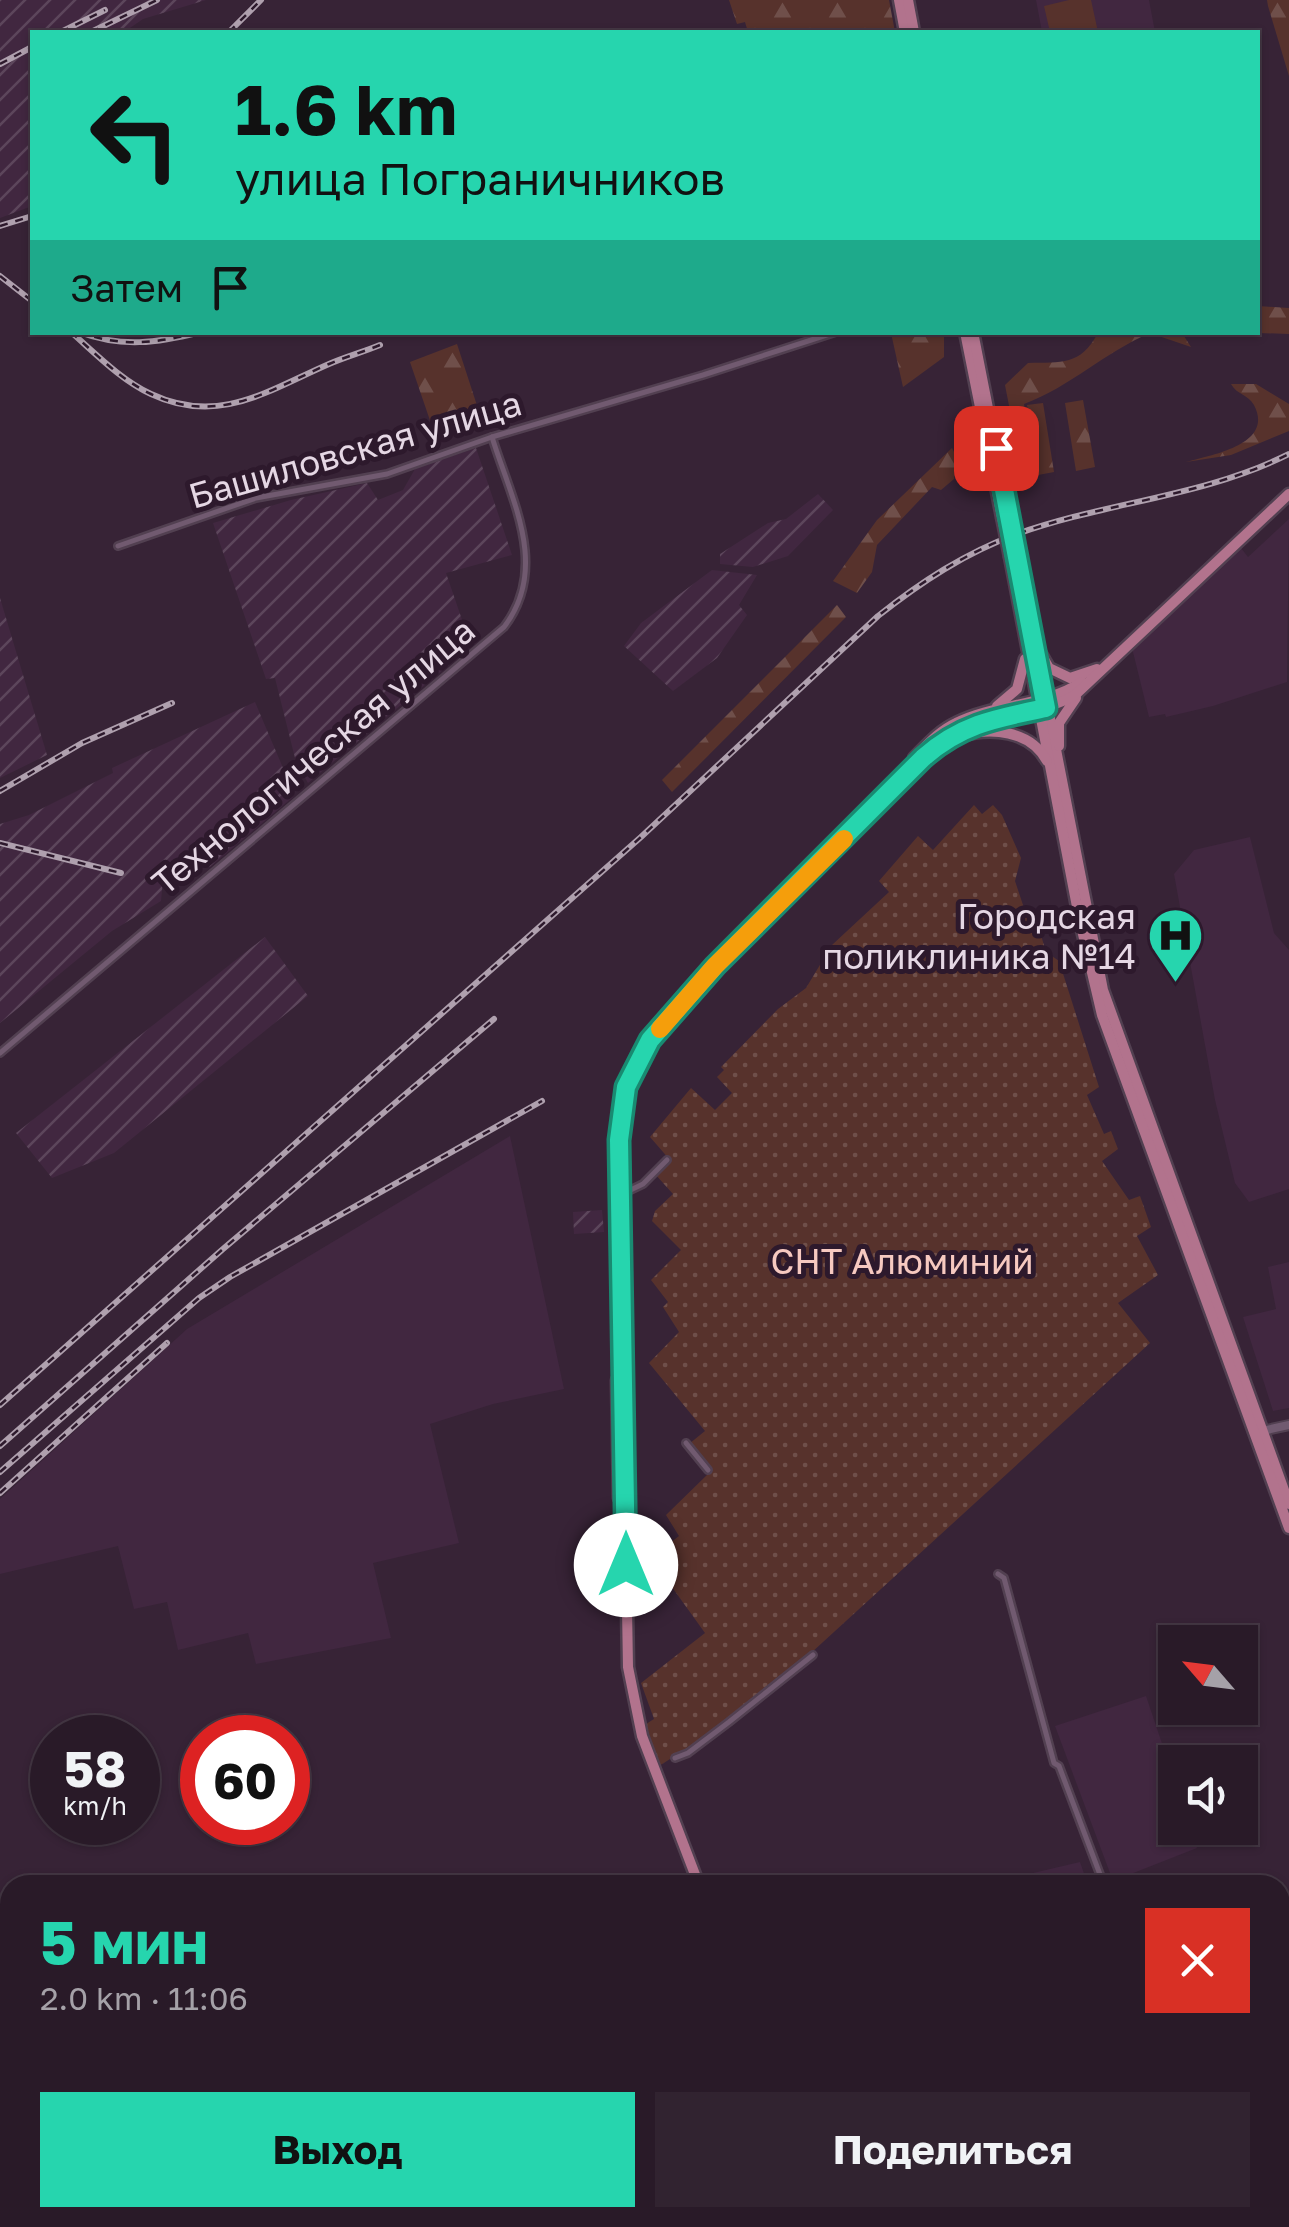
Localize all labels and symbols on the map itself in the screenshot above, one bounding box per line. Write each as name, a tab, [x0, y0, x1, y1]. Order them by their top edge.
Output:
street label: Башиловская улица	[184, 381, 526, 517]
pin	[954, 406, 1039, 491]
street label: Технологическая улица	[143, 609, 483, 903]
place label: Городская поликлиника №14	[822, 895, 1136, 977]
hospital icon: Городская поликлиника №14	[1145, 906, 1205, 985]
park label: СНТ Алюминий	[770, 1240, 1034, 1282]
position arrow	[574, 1513, 678, 1617]
north arrow	[1158, 1625, 1258, 1725]
speed limit sign: 60	[180, 1715, 310, 1845]

